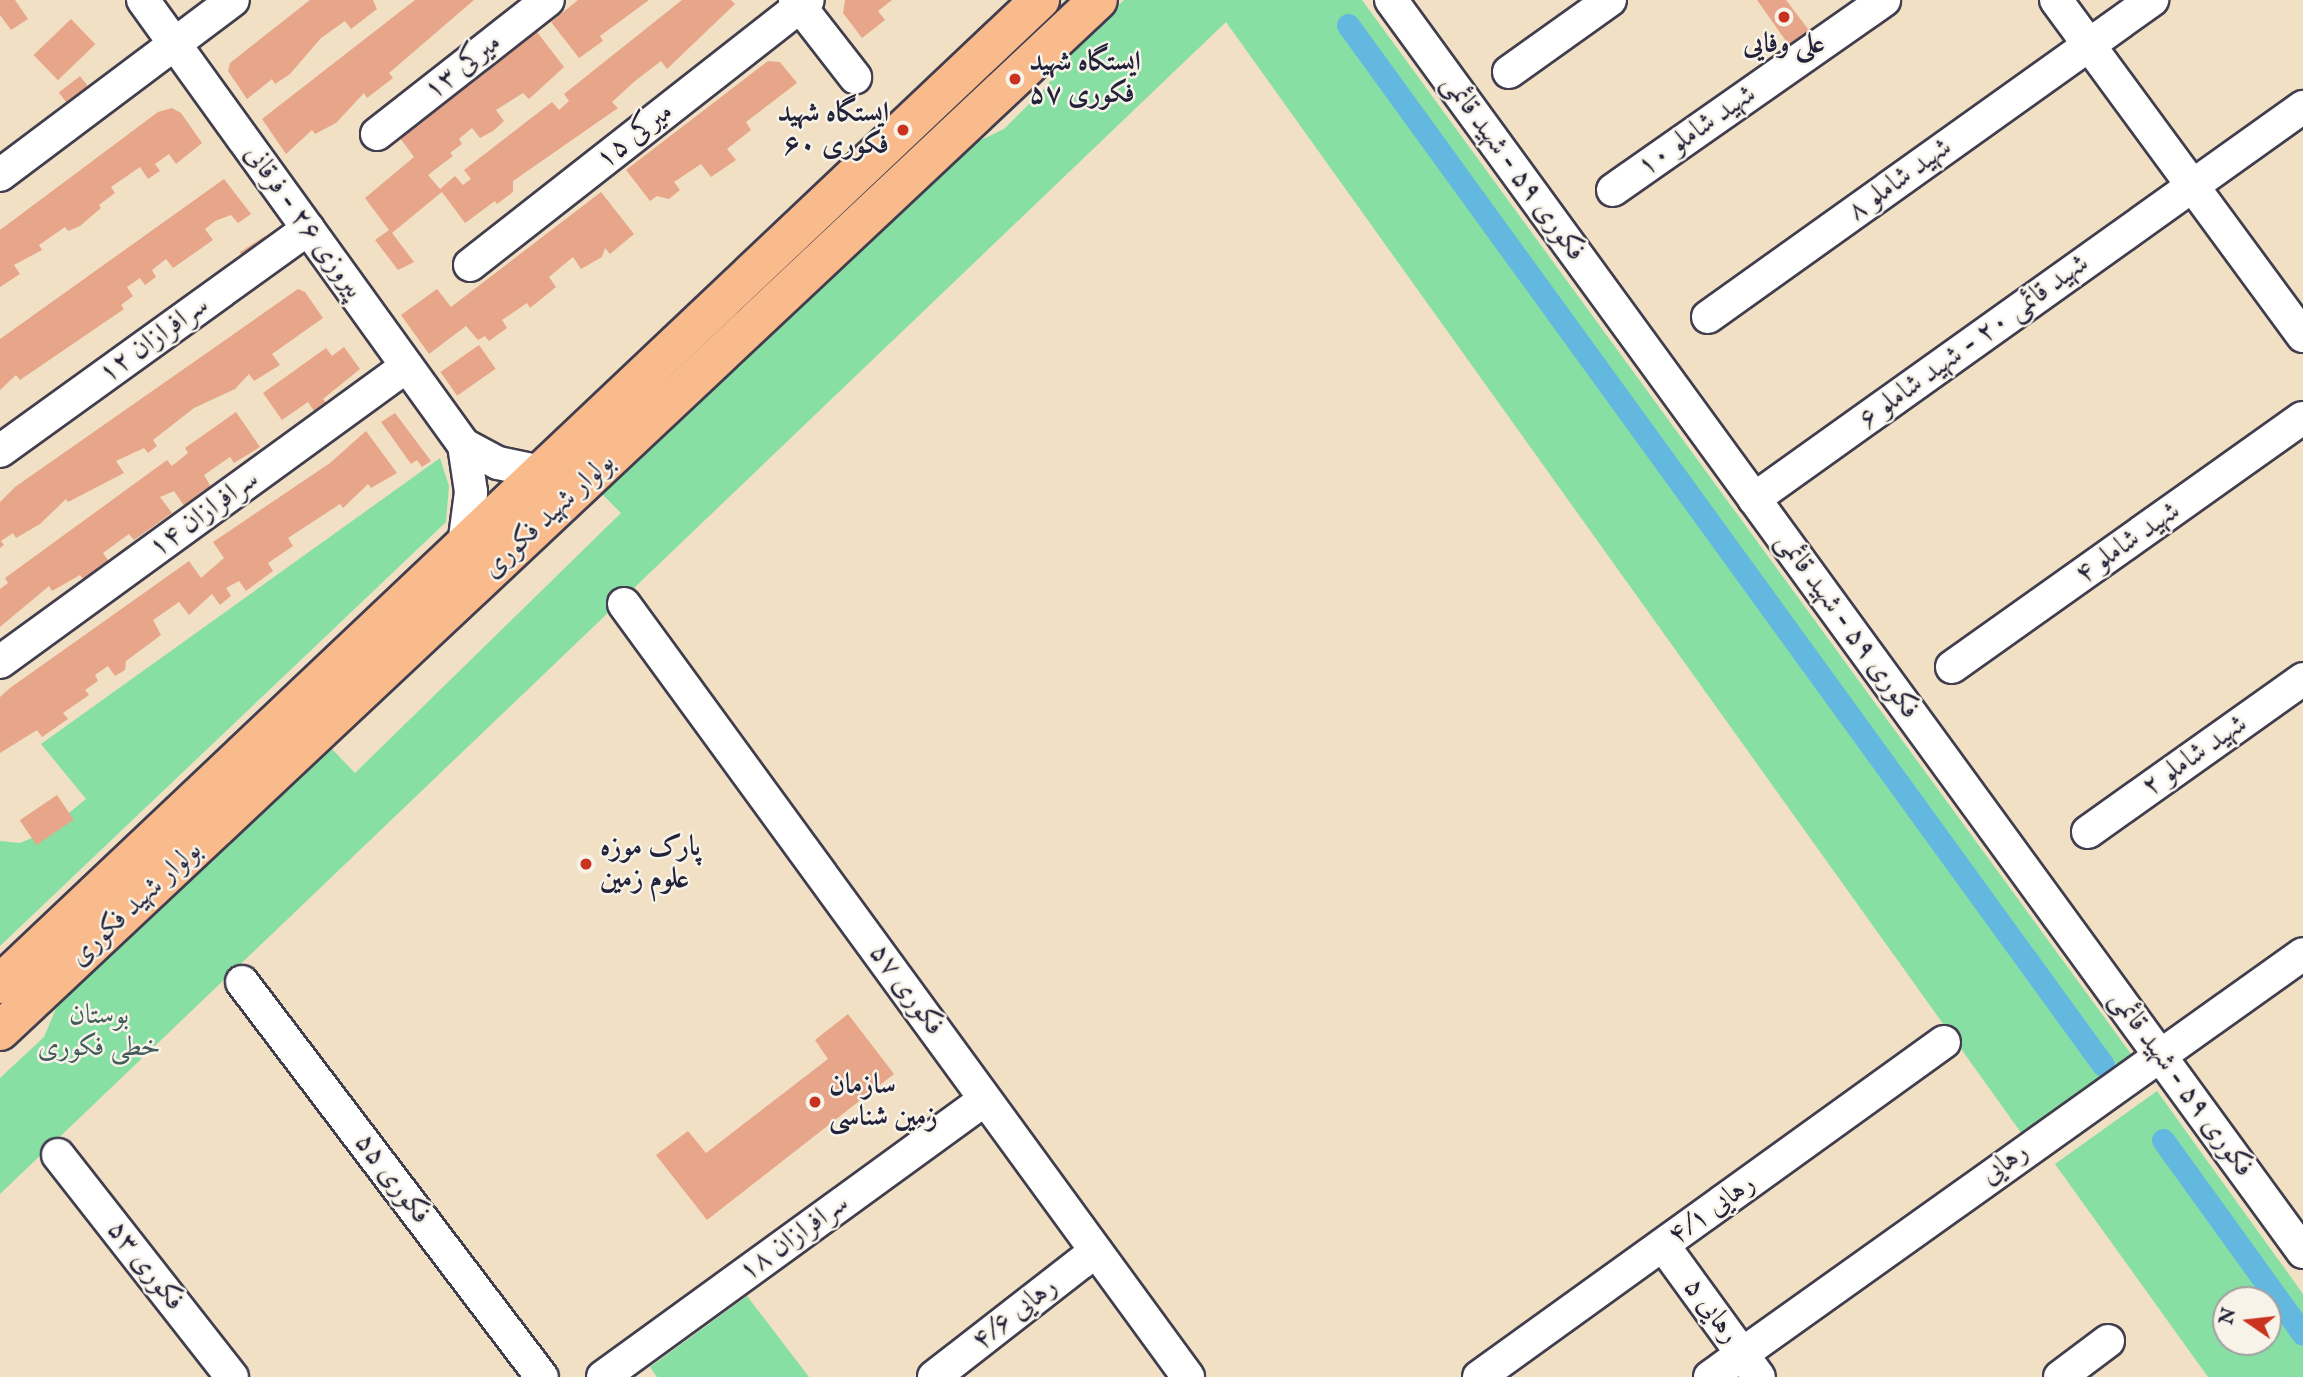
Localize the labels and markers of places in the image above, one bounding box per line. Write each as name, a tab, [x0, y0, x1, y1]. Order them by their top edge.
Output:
marker: علی وفایی	[1776, 9, 1792, 25]
place label: علی وفایی	[1743, 28, 1825, 62]
place label: ایستگاه شهید فکوری ۵۷	[1029, 46, 1141, 112]
marker: ایستگاه شهید فکوری ۵۷	[1007, 71, 1023, 87]
place label: ایستگاه شهید فکوری ۶۰	[777, 97, 889, 163]
marker: ایستگاه شهید فکوری ۶۰	[895, 122, 911, 138]
place label: پارک موزه علوم زمین	[600, 831, 701, 897]
marker: پارک موزه علوم زمین	[578, 856, 594, 872]
place label: سازمان زمین شناسی	[829, 1069, 938, 1135]
marker: سازمان زمین شناسی	[807, 1094, 823, 1110]

